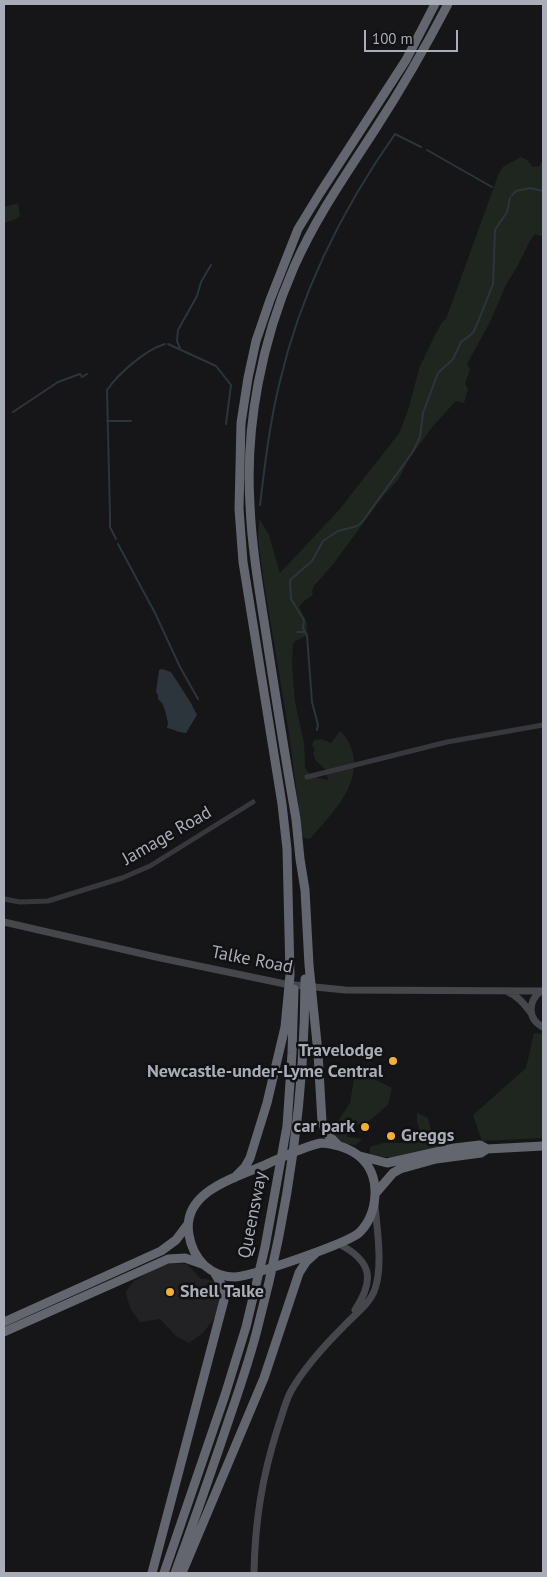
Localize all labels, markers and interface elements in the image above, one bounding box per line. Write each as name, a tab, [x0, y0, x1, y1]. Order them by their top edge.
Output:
scale bar	[367, 20, 461, 52]
text: 100 m	[372, 29, 413, 48]
street label: Jamage Road	[119, 802, 215, 870]
street label: Talke Road	[209, 942, 295, 978]
place label: Travelodge Newcastle-under-Lyme Central	[147, 1040, 383, 1082]
marker: Travelodge Newcastle-under-Lyme Central	[387, 1055, 399, 1067]
place label: car park	[294, 1116, 355, 1138]
marker: car park	[359, 1121, 371, 1133]
place label: Greggs	[401, 1125, 454, 1147]
marker: Greggs	[385, 1130, 397, 1142]
street label: Queensway	[234, 1170, 272, 1260]
place label: Shell Talke	[180, 1281, 264, 1303]
marker: Shell Talke	[164, 1286, 176, 1298]

